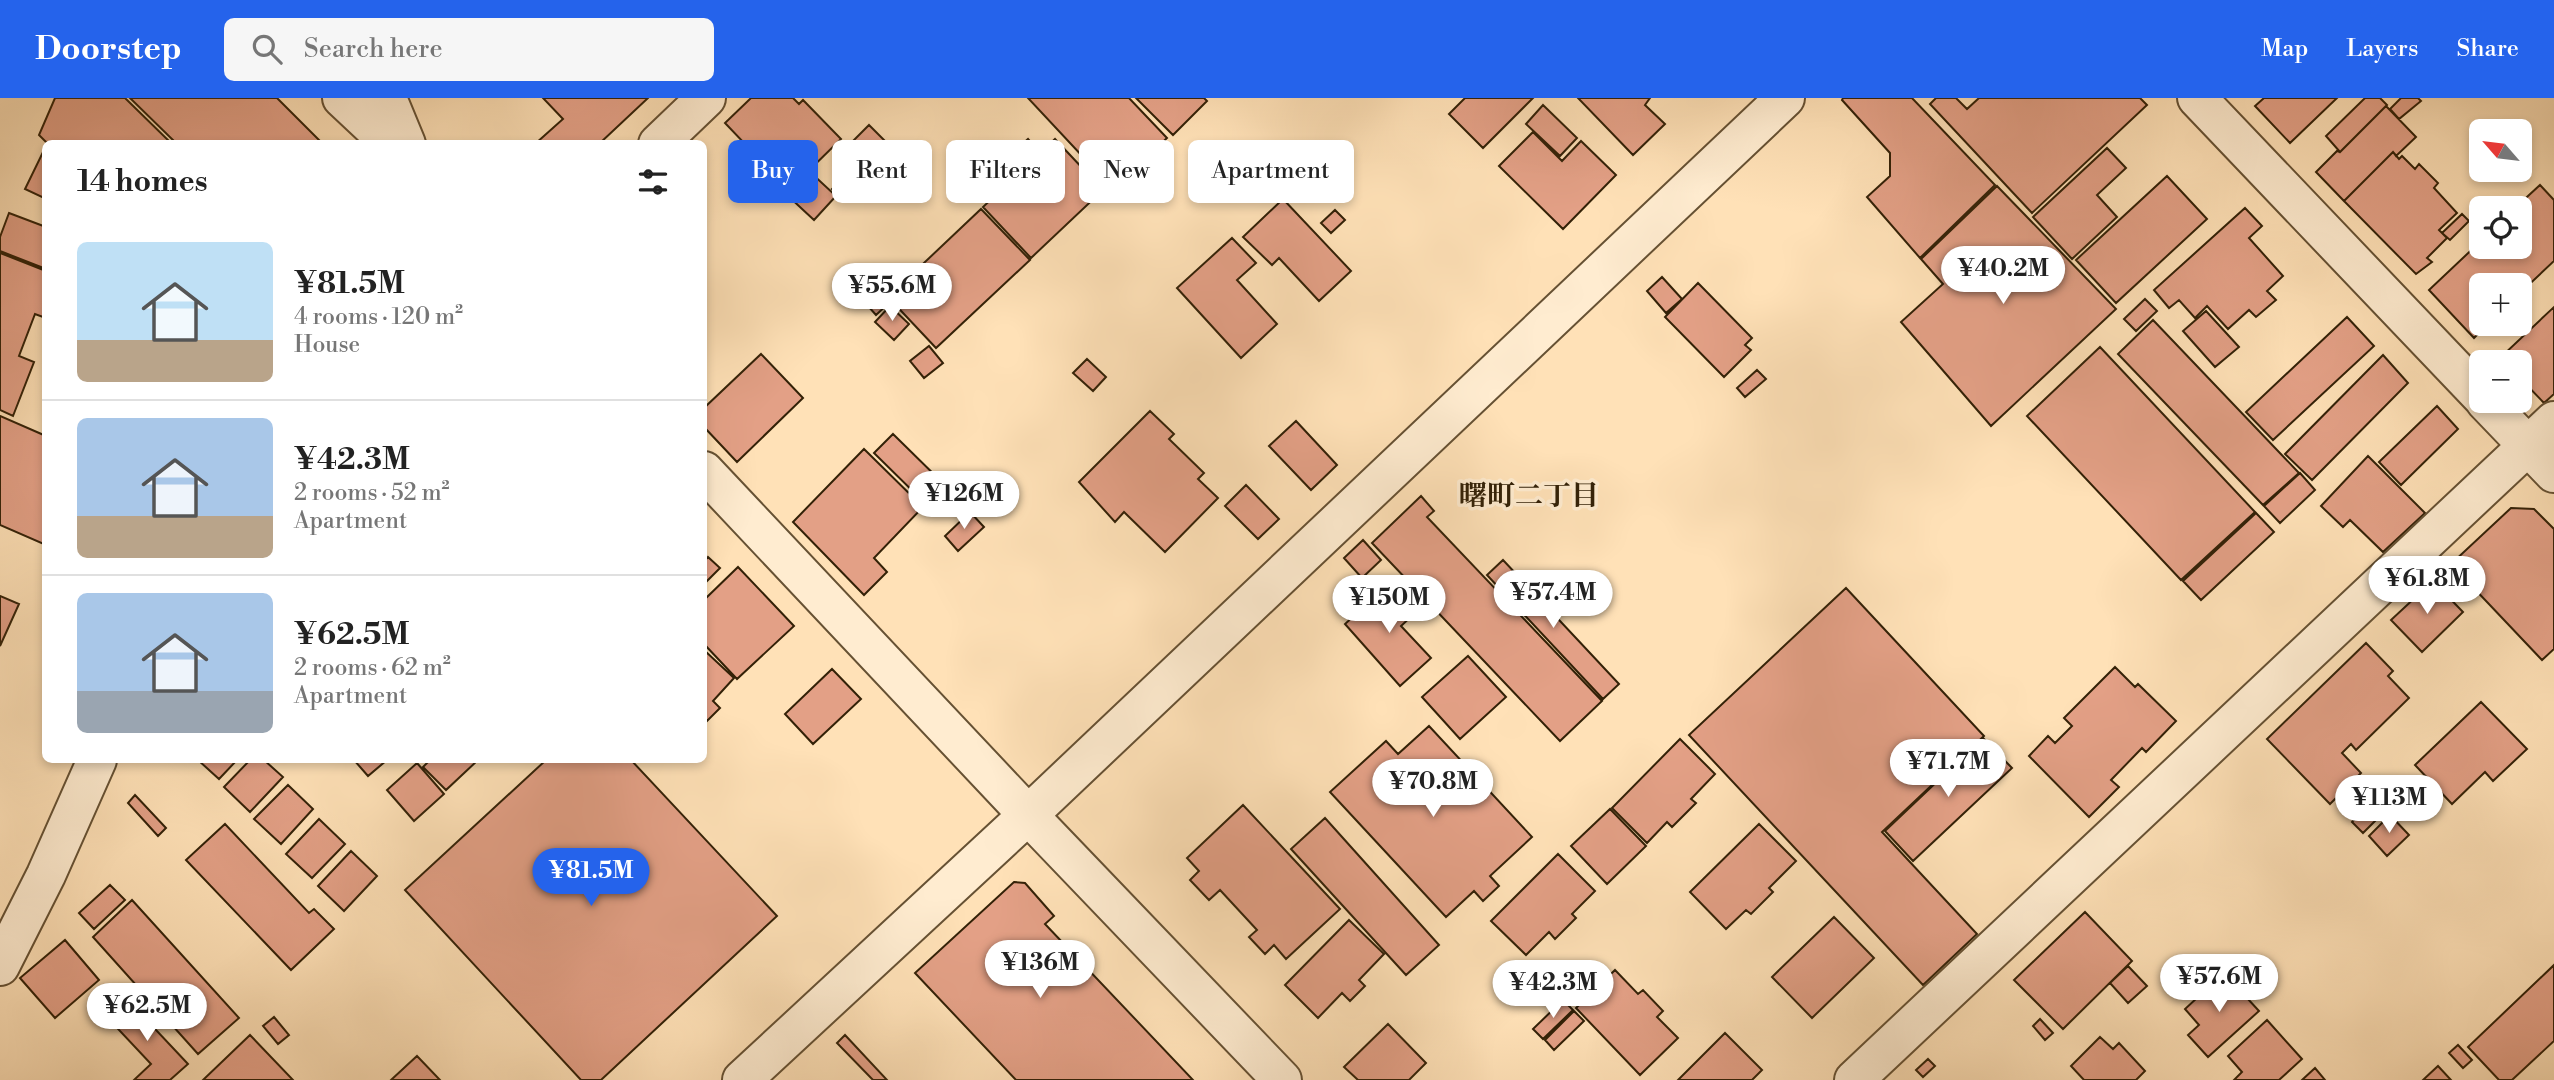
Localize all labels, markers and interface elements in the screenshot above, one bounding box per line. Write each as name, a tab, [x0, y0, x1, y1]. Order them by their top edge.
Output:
search box	[224, 18, 714, 81]
text: Doorstep	[35, 29, 182, 70]
icon: search	[248, 30, 286, 68]
text: Search here	[304, 33, 443, 65]
text: Map	[2261, 34, 2308, 64]
text: Layers	[2346, 34, 2418, 64]
text: Share	[2456, 34, 2519, 64]
north arrow	[2469, 119, 2532, 182]
map controls	[2469, 119, 2532, 413]
chip: Buy	[728, 140, 818, 203]
chip: Rent	[832, 140, 932, 203]
chip: Filters	[946, 140, 1065, 203]
chip: New	[1079, 140, 1174, 203]
chip: Apartment	[1188, 140, 1354, 203]
text: 14 homes	[77, 163, 208, 201]
icon: filters	[634, 163, 672, 201]
button: locate	[2469, 196, 2532, 259]
pin: ¥40.2M	[1946, 246, 2060, 306]
text: ¥40.2M	[1957, 255, 2049, 283]
pin: ¥55.6M	[835, 264, 949, 323]
text: ¥81.5M	[294, 265, 405, 303]
icon: home	[133, 270, 217, 354]
text: ¥55.6M	[848, 272, 936, 300]
button: +	[2469, 273, 2532, 336]
text: 4 rooms · 120 m²	[294, 303, 463, 331]
text: House	[294, 331, 360, 359]
button: −	[2469, 350, 2532, 413]
text: ¥42.3M	[294, 441, 410, 479]
icon: home	[133, 446, 217, 530]
pin: ¥126M	[915, 472, 1013, 531]
text: 2 rooms · 52 m²	[294, 479, 450, 507]
district label: 曙町二丁目	[1459, 479, 1599, 514]
text: ¥126M	[924, 480, 1004, 508]
text: Apartment	[294, 507, 407, 535]
pin: ¥61.8M	[2370, 556, 2484, 616]
text: ¥61.8M	[2385, 565, 2469, 593]
pin: ¥57.4M	[1496, 570, 1610, 630]
pin: ¥150M	[1340, 575, 1438, 635]
text: ¥57.4M	[1510, 579, 1596, 607]
text: ¥150M	[1349, 584, 1429, 612]
text: ¥62.5M	[294, 616, 409, 654]
icon: home	[133, 621, 217, 705]
text: 2 rooms · 62 m²	[294, 654, 451, 682]
text: Apartment	[294, 682, 407, 710]
pin: ¥71.7M	[1891, 740, 2005, 799]
text: ¥71.7M	[1906, 748, 1990, 776]
pin: ¥70.8M	[1376, 760, 1490, 819]
text: ¥70.8M	[1388, 768, 1478, 796]
pin: ¥113M	[2340, 776, 2438, 835]
text: ¥113M	[2351, 784, 2427, 812]
pin: ¥81.5M	[534, 848, 648, 908]
text: ¥81.5M	[548, 857, 634, 885]
pin: ¥136M	[991, 940, 1089, 1000]
text: ¥136M	[1001, 949, 1079, 977]
pin: ¥57.6M	[2162, 954, 2276, 1014]
pin: ¥42.3M	[1496, 960, 1610, 1020]
text: ¥57.6M	[2176, 963, 2262, 991]
text: ¥42.3M	[1509, 969, 1597, 997]
pin: ¥62.5M	[90, 984, 204, 1043]
text: ¥62.5M	[103, 992, 191, 1020]

